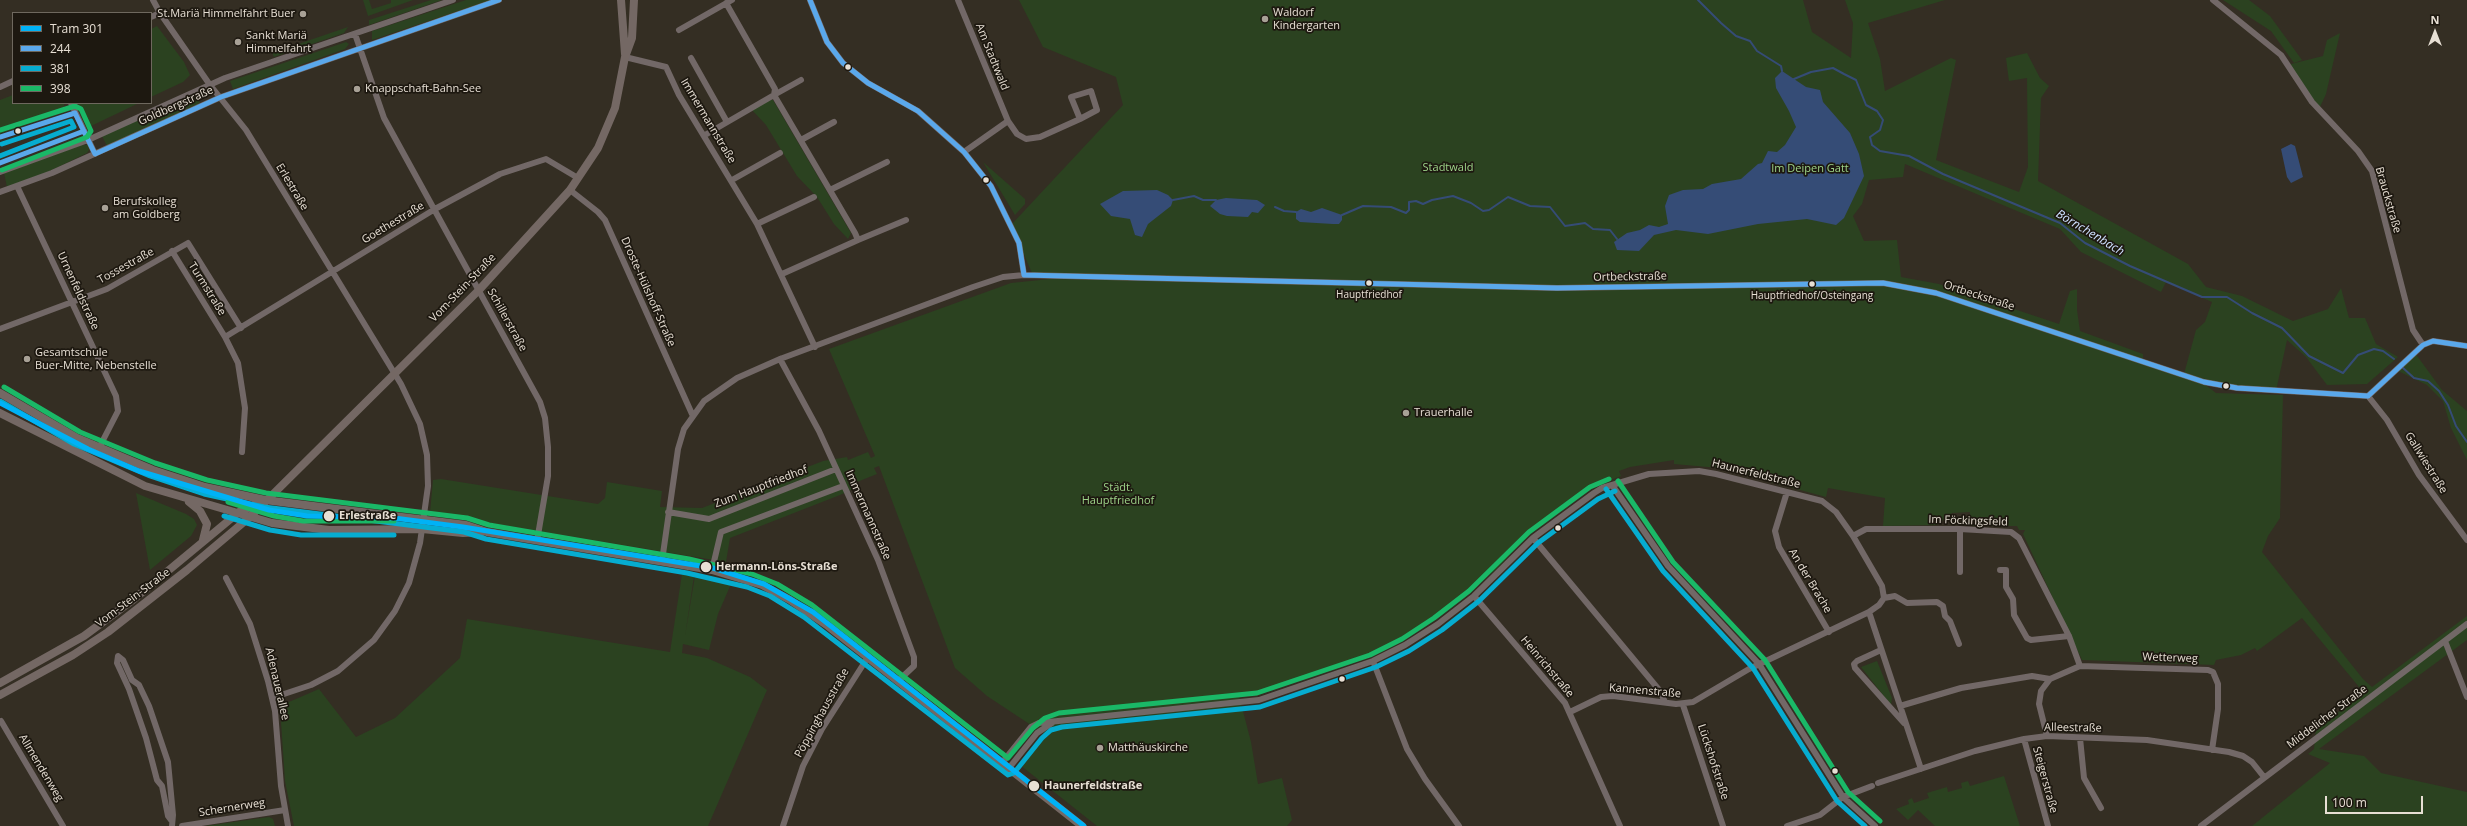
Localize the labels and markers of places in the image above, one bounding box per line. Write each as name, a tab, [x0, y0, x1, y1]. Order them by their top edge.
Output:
place label: Waldorf Kindergarten	[1273, 6, 1340, 32]
place label: St.Mariä Himmelfahrt Buer	[157, 7, 295, 21]
marker: St.Mariä Himmelfahrt Buer	[298, 9, 308, 19]
marker: Waldorf Kindergarten	[1260, 14, 1270, 24]
place label: Sankt Mariä Himmelfahrt	[246, 29, 311, 55]
marker: Sankt Mariä Himmelfahrt	[233, 37, 243, 47]
unlabelled marker	[843, 62, 853, 72]
place label: Knappschaft-Bahn-See	[365, 82, 481, 96]
marker: Knappschaft-Bahn-See	[352, 84, 362, 94]
unlabelled marker	[13, 126, 23, 136]
unlabelled marker	[981, 175, 991, 185]
place label: Berufskolleg am Goldberg	[113, 195, 180, 221]
marker: Berufskolleg am Goldberg	[100, 203, 110, 213]
marker: Hauptfriedhof	[1364, 278, 1374, 288]
marker: Hauptfriedhof/Osteingang	[1807, 279, 1817, 289]
place label: Hauptfriedhof	[1336, 289, 1402, 301]
place label: Hauptfriedhof/Osteingang	[1751, 290, 1873, 302]
place label: Gesamtschule Buer-Mitte, Nebenstelle	[35, 346, 157, 372]
marker: Gesamtschule Buer-Mitte, Nebenstelle	[22, 354, 32, 364]
unlabelled marker	[2221, 381, 2231, 391]
place label: Trauerhalle	[1414, 406, 1473, 420]
marker: Trauerhalle	[1401, 408, 1411, 418]
marker: Erlestraße	[322, 509, 336, 523]
place label: Erlestraße	[339, 509, 396, 523]
unlabelled marker	[1553, 523, 1563, 533]
marker: Hermann-Löns-Straße	[699, 560, 713, 574]
place label: Hermann-Löns-Straße	[716, 560, 837, 574]
unlabelled marker	[1337, 674, 1347, 684]
place label: Matthäuskirche	[1108, 741, 1188, 755]
marker: Matthäuskirche	[1095, 743, 1105, 753]
unlabelled marker	[1830, 766, 1840, 776]
marker: Haunerfeldstraße	[1027, 779, 1041, 793]
place label: Haunerfeldstraße	[1044, 779, 1142, 793]

